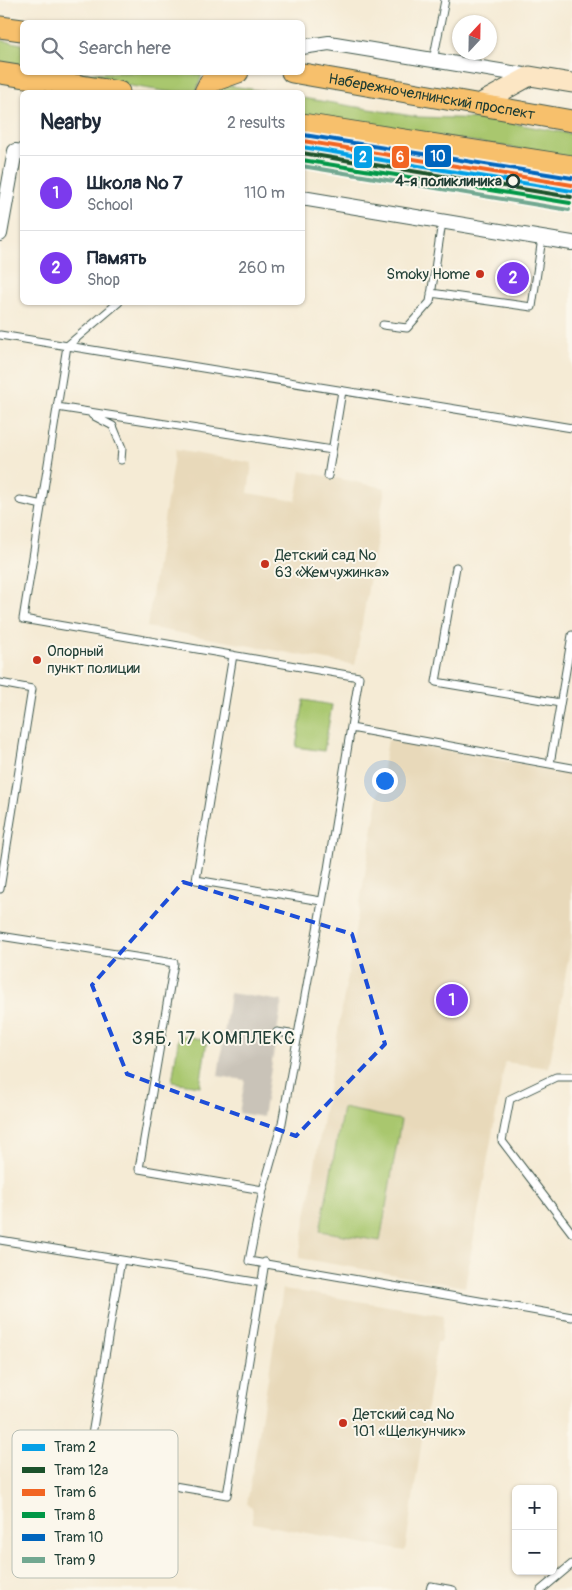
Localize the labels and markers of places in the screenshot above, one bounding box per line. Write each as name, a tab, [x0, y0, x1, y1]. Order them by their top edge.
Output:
place label: 4-я поликлиника	[395, 172, 502, 191]
marker: 4-я поликлиника	[506, 174, 520, 188]
pin: 2	[497, 259, 529, 297]
place label: Smoky Home	[386, 265, 471, 284]
marker: Smoky Home	[474, 268, 486, 280]
place label: Детский сад № 63 «Жемчужинка»	[274, 546, 390, 582]
marker: Детский сад № 63 «Жемчужинка»	[259, 558, 271, 570]
place label: Опорный пункт полиции	[47, 642, 140, 678]
marker: Опорный пункт полиции	[31, 654, 43, 666]
pin: 1	[436, 981, 468, 1019]
place label: Детский сад № 101 «Щелкунчик»	[352, 1405, 466, 1441]
marker: Детский сад № 101 «Щелкунчик»	[337, 1417, 349, 1429]

